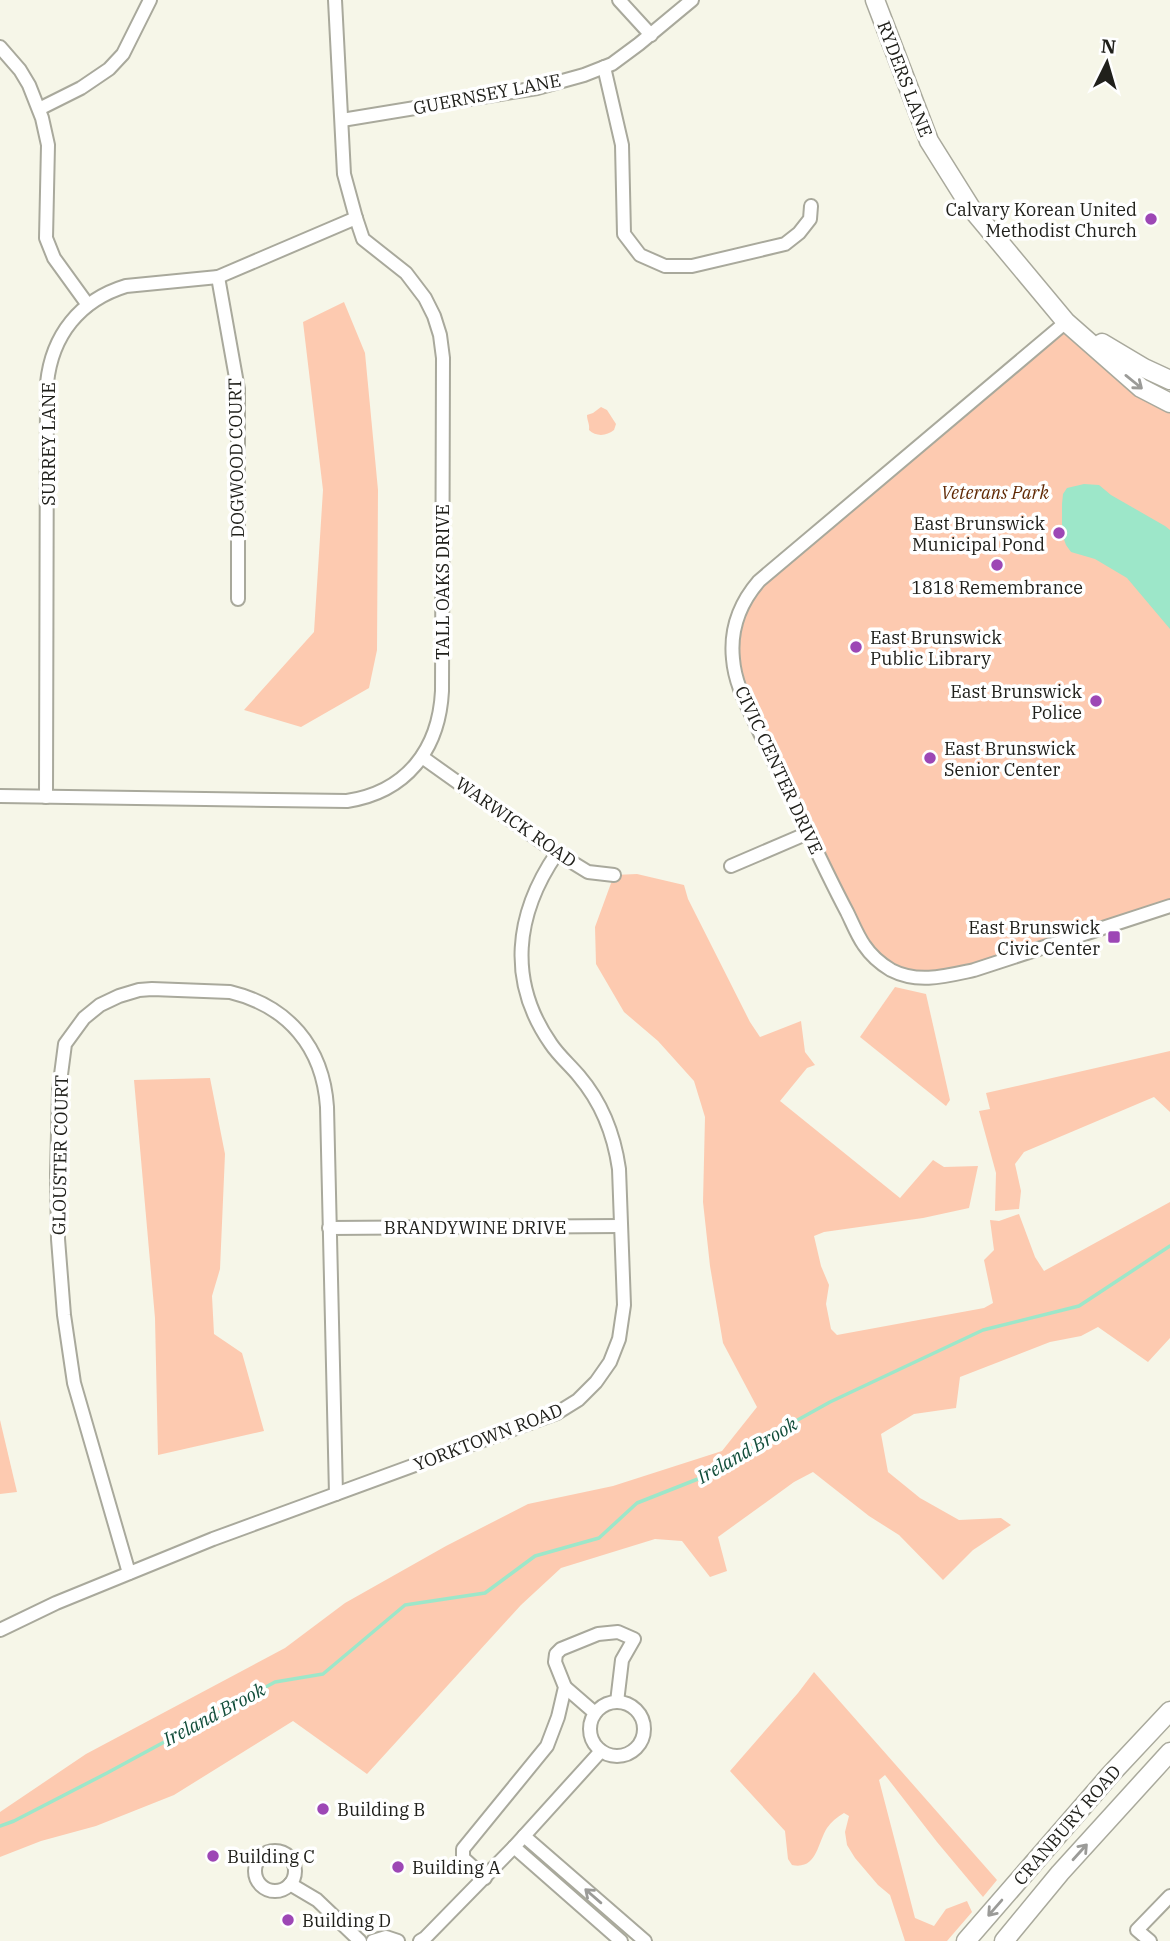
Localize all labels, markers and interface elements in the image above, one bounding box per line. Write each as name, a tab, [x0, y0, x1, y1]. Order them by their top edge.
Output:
street label: RYDERS LANE	[872, 18, 938, 140]
north arrow	[1072, 28, 1142, 98]
text: N	[1100, 33, 1117, 59]
street label: GUERNSEY LANE	[411, 68, 563, 120]
place label: Calvary Korean United Methodist Church	[945, 198, 1137, 242]
marker: Calvary Korean United Methodist Church	[1143, 211, 1159, 227]
one-way arrow	[1125, 374, 1143, 389]
street label: DOGWOOD COURT	[223, 378, 249, 538]
street label: SURREY LANE	[37, 382, 60, 506]
park label: Veterans Park	[941, 481, 1049, 504]
street label: TALL OAKS DRIVE	[431, 504, 454, 660]
place label: East Brunswick Municipal Pond	[912, 512, 1045, 556]
marker: East Brunswick Municipal Pond	[1051, 525, 1067, 541]
marker: 1818 Remembrance	[989, 557, 1005, 573]
place label: 1818 Remembrance	[911, 576, 1083, 599]
place label: East Brunswick Public Library	[870, 626, 1002, 670]
marker: East Brunswick Public Library	[848, 639, 864, 655]
place label: East Brunswick Police	[950, 680, 1082, 724]
street label: CIVIC CENTER DRIVE	[730, 682, 828, 858]
marker: East Brunswick Police	[1088, 693, 1104, 709]
place label: East Brunswick Senior Center	[944, 737, 1076, 781]
marker: East Brunswick Senior Center	[922, 750, 938, 766]
street label: WARWICK ROAD	[451, 772, 581, 872]
place label: East Brunswick Civic Center	[968, 916, 1100, 960]
marker: East Brunswick Civic Center	[1106, 929, 1122, 945]
street label: GLOUSTER COURT	[47, 1074, 73, 1235]
street label: BRANDYWINE DRIVE	[384, 1216, 566, 1239]
street label: YORKTOWN ROAD	[410, 1398, 566, 1476]
water label: Ireland Brook	[692, 1411, 802, 1489]
water label: Ireland Brook	[158, 1677, 270, 1751]
street label: CRANBURY ROAD	[1008, 1760, 1126, 1890]
place label: Building B	[337, 1798, 425, 1821]
marker: Building B	[315, 1801, 331, 1817]
one-way arrow	[1071, 1844, 1088, 1861]
place label: Building C	[227, 1845, 315, 1868]
marker: Building C	[205, 1848, 221, 1864]
place label: Building A	[412, 1856, 501, 1879]
marker: Building A	[390, 1859, 406, 1875]
one-way arrow	[585, 1888, 603, 1904]
one-way arrow	[987, 1899, 1003, 1917]
place label: Building D	[302, 1909, 391, 1932]
marker: Building D	[280, 1912, 296, 1928]

